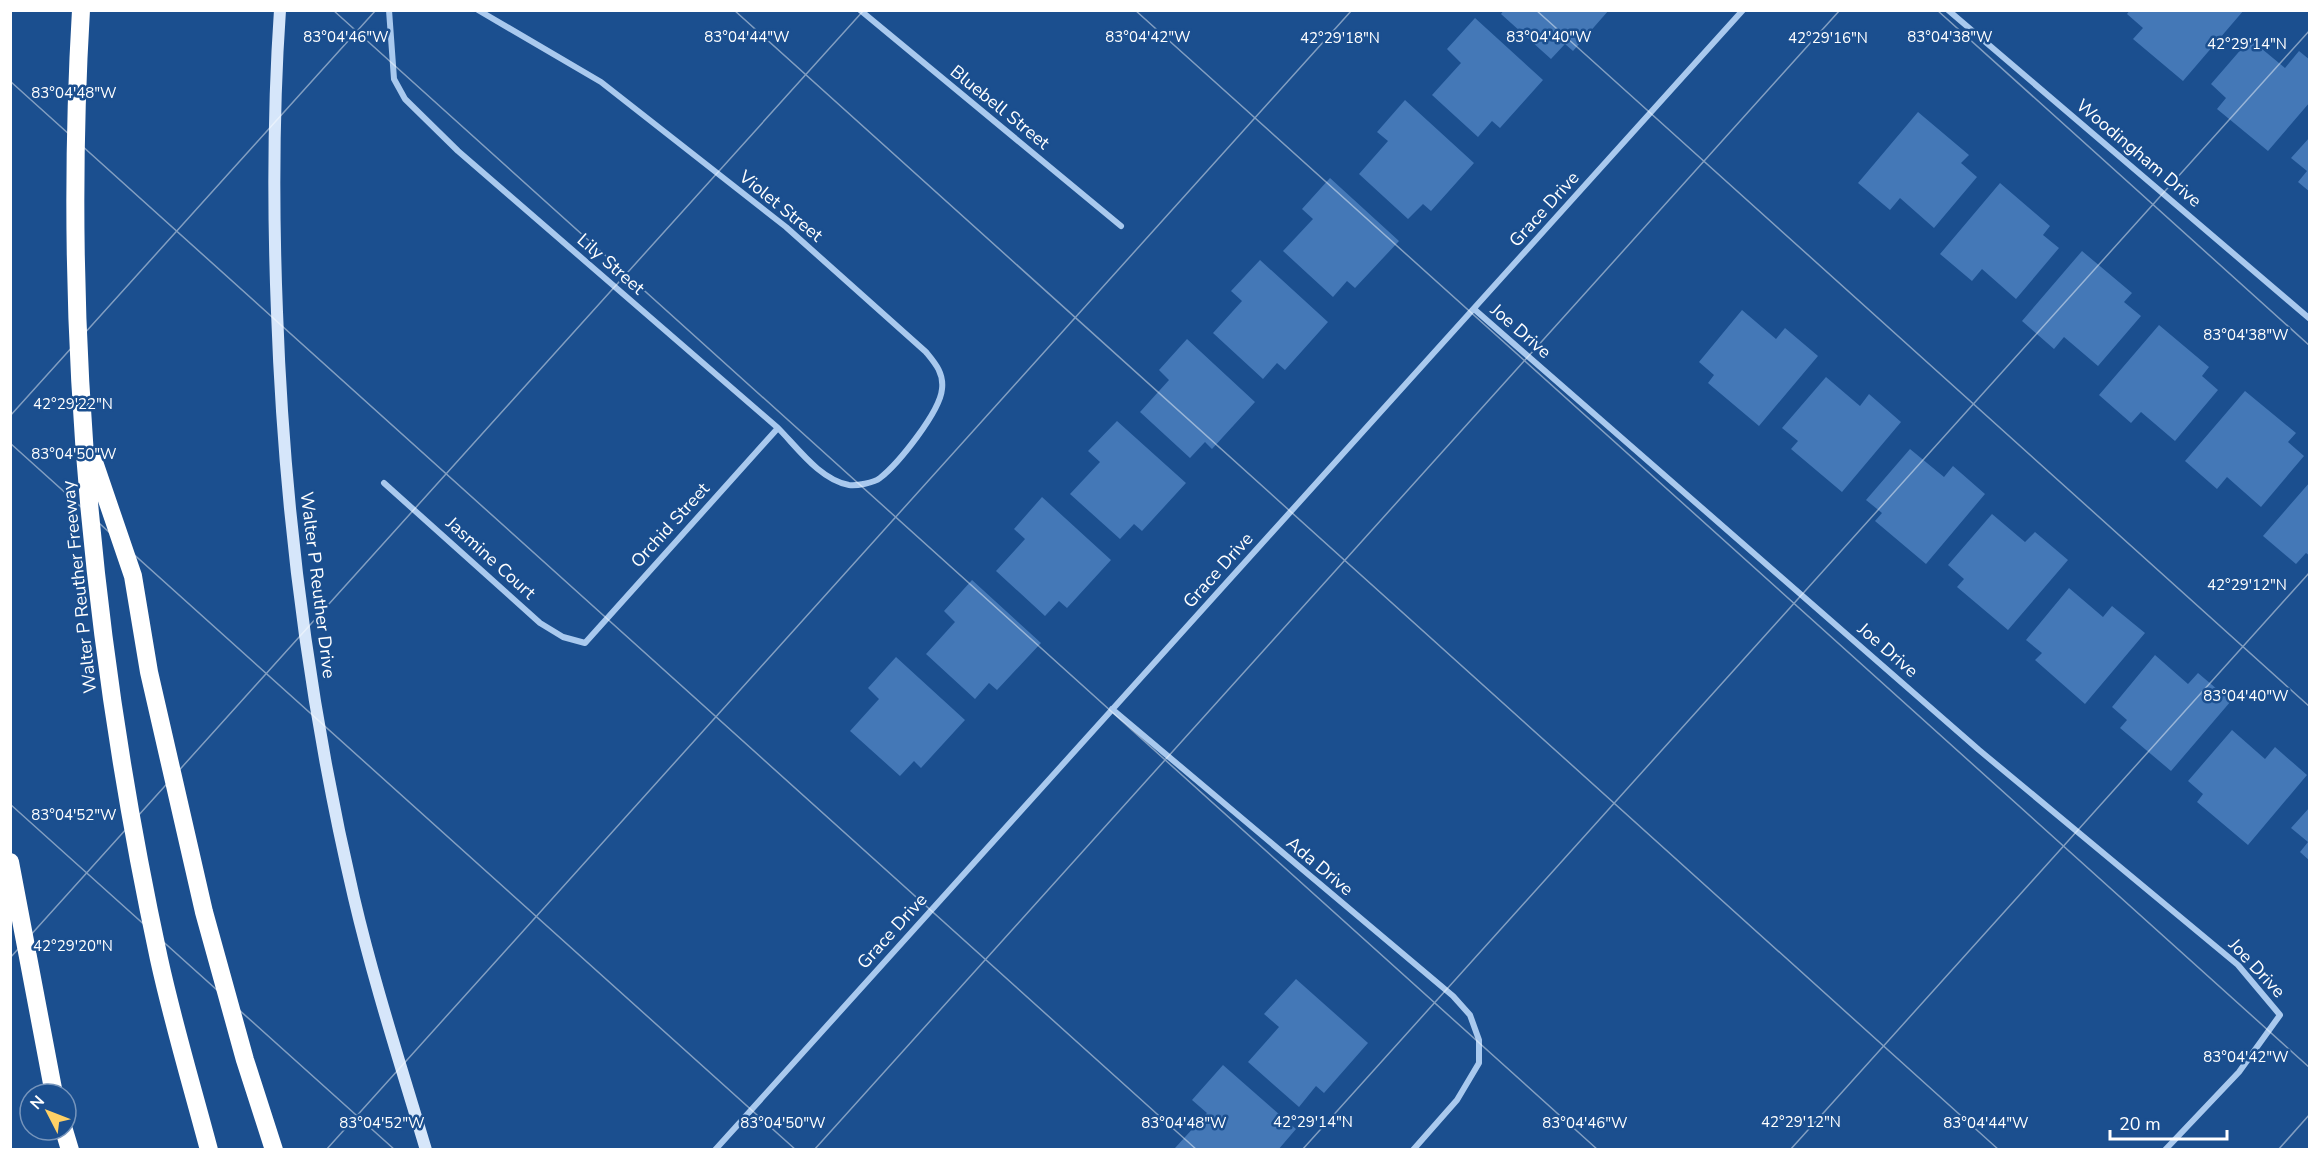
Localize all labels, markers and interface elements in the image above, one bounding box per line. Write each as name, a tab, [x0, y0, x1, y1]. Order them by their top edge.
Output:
text: 83°04'46"W	[303, 27, 389, 47]
text: 83°04'44"W	[704, 27, 790, 47]
text: 83°04'42"W	[1105, 27, 1191, 47]
text: 83°04'40"W	[1506, 27, 1592, 47]
text: 83°04'38"W	[1907, 27, 1993, 47]
text: 42°29'18"N	[1300, 28, 1380, 48]
text: 42°29'16"N	[1788, 28, 1868, 48]
text: 42°29'14"N	[2207, 34, 2287, 54]
street label: Bluebell Street	[945, 59, 1055, 155]
text: 83°04'48"W	[31, 83, 117, 103]
street label: Woodingham Drive	[2071, 93, 2207, 213]
street label: Violet Street	[733, 164, 829, 248]
street label: Grace Drive	[1504, 166, 1584, 252]
street label: Lily Street	[572, 228, 650, 300]
street label: Joe Drive	[1485, 297, 1556, 364]
text: 83°04'38"W	[2203, 325, 2289, 345]
text: 42°29'22"N	[33, 394, 113, 414]
text: 83°04'50"W	[31, 444, 117, 464]
street label: Orchid Street	[625, 477, 715, 573]
street label: Walter P Reuther Freeway	[56, 479, 102, 695]
street label: Walter P Reuther Drive	[295, 490, 341, 680]
street label: Jasmine Court	[440, 511, 541, 605]
street label: Grace Drive	[1178, 527, 1258, 613]
text: 42°29'12"N	[2207, 575, 2287, 595]
street label: Joe Drive	[1852, 616, 1923, 683]
text: 83°04'40"W	[2203, 686, 2289, 706]
text: 83°04'52"W	[31, 805, 117, 825]
street label: Ada Drive	[1281, 831, 1359, 901]
street label: Grace Drive	[852, 888, 932, 974]
street label: Joe Drive	[2223, 932, 2291, 1003]
text: 42°29'20"N	[33, 936, 113, 956]
text: 83°04'42"W	[2203, 1047, 2289, 1067]
north arrow	[18, 1082, 78, 1142]
text: N	[25, 1091, 50, 1114]
scale bar	[2110, 1103, 2227, 1141]
text: 42°29'14"N	[1273, 1112, 1353, 1132]
text: 42°29'12"N	[1761, 1112, 1841, 1132]
text: 20 m	[2119, 1112, 2161, 1136]
text: 83°04'52"W	[339, 1113, 425, 1133]
text: 83°04'50"W	[740, 1113, 826, 1133]
text: 83°04'48"W	[1141, 1113, 1227, 1133]
text: 83°04'46"W	[1542, 1113, 1628, 1133]
text: 83°04'44"W	[1943, 1113, 2029, 1133]

